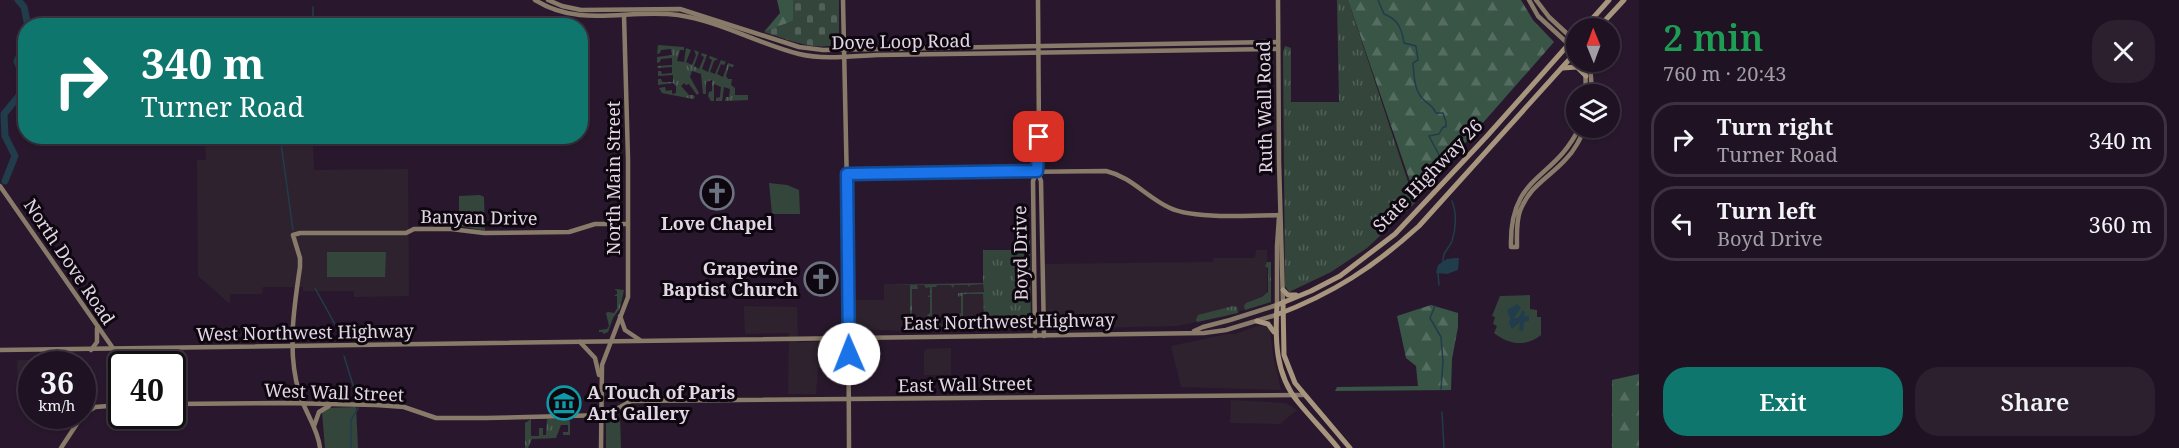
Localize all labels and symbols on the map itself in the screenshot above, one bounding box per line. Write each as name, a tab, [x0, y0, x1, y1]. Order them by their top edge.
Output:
north arrow	[1566, 18, 1620, 72]
street label: Dove Loop Road	[831, 28, 971, 54]
street label: Ruth Wall Road	[1251, 41, 1277, 174]
street label: North Main Street	[601, 101, 625, 255]
pin	[1013, 111, 1064, 162]
street label: State Highway 26	[1367, 114, 1487, 237]
church icon: Love Chapel	[699, 175, 735, 211]
street label: North Dove Road	[19, 194, 121, 329]
street label: Banyan Drive	[420, 204, 538, 230]
street label: Boyd Drive	[1007, 205, 1033, 301]
place label: Love Chapel	[661, 211, 774, 235]
place label: Grapevine Baptist Church	[662, 256, 798, 301]
church icon: Grapevine Baptist Church	[803, 261, 839, 297]
street label: East Northwest Highway	[903, 307, 1116, 335]
street label: West Northwest Highway	[196, 318, 415, 346]
position arrow	[817, 322, 881, 386]
speed limit sign: 40	[108, 351, 186, 429]
street label: East Wall Street	[898, 371, 1032, 397]
street label: West Wall Street	[264, 378, 405, 406]
place label: A Touch of Paris Art Gallery	[587, 380, 736, 425]
museum icon: A Touch of Paris Art Gallery	[546, 385, 582, 421]

